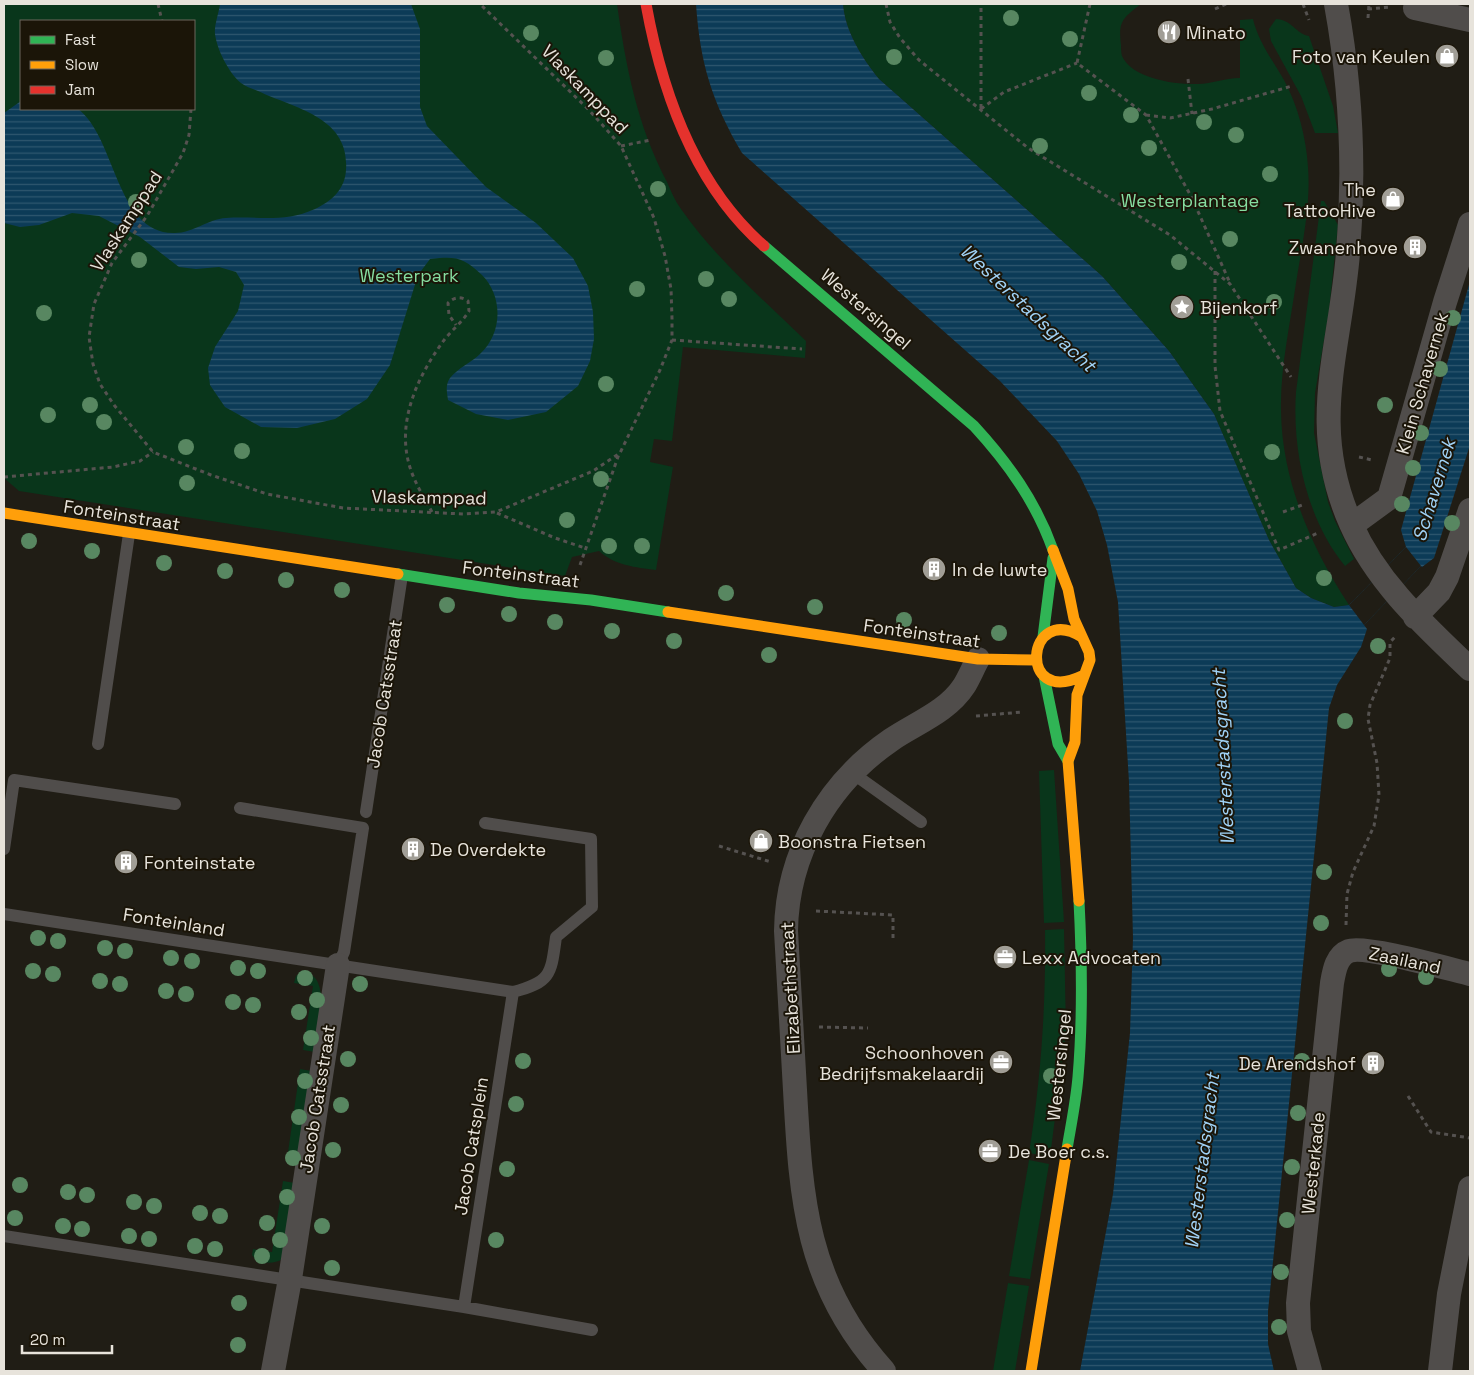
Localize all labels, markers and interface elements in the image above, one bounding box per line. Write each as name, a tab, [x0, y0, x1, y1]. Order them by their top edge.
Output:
restaurant icon: Minato	[1156, 19, 1182, 45]
legend	[20, 20, 195, 110]
place label: Minato	[1186, 21, 1246, 44]
text: Fast	[65, 30, 96, 49]
street label: Vlaskamppad	[537, 39, 633, 139]
shop icon: Foto van Keulen	[1434, 43, 1460, 69]
place label: Foto van Keulen	[1292, 45, 1430, 68]
text: Slow	[65, 55, 99, 74]
text: Jam	[65, 80, 95, 99]
street label: Vlaskamppad	[85, 166, 167, 276]
place label: The TattooHive	[1284, 178, 1376, 222]
shop icon: The TattooHive	[1380, 186, 1406, 212]
park label: Westerplantage	[1121, 189, 1259, 212]
building icon: Zwanenhove	[1402, 234, 1428, 260]
place label: Zwanenhove	[1289, 236, 1398, 259]
water label: Westerstadsgracht	[955, 239, 1103, 379]
park label: Westerpark	[359, 264, 459, 287]
street label: Westersingel	[816, 264, 916, 354]
place icon: Bijenkorf	[1169, 294, 1195, 320]
place label: Bijenkorf	[1200, 296, 1278, 319]
street label: Klein Schavernek	[1391, 309, 1453, 457]
water label: Schavernek	[1406, 433, 1462, 545]
street label: Vlaskamppad	[371, 484, 487, 510]
street label: Fonteinstraat	[62, 494, 182, 536]
street label: Fonteinstraat	[461, 555, 581, 593]
building icon: In de luwte	[921, 556, 947, 582]
place label: In de luwte	[952, 558, 1047, 581]
street label: Fonteinstraat	[862, 613, 982, 653]
street label: Jacob Catsstraat	[361, 618, 407, 770]
water label: Westerstadsgracht	[1206, 666, 1240, 846]
shop icon: Boonstra Fietsen	[748, 828, 774, 854]
place label: Boonstra Fietsen	[778, 830, 926, 853]
building icon: De Overdekte	[400, 836, 426, 862]
place label: De Overdekte	[430, 838, 546, 861]
building icon: Fonteinstate	[113, 849, 139, 875]
place label: Fonteinstate	[144, 851, 255, 874]
street label: Fonteinland	[121, 903, 227, 941]
street label: Elizabethstraat	[775, 921, 805, 1055]
street label: Zaailand	[1367, 941, 1443, 979]
office icon: Lexx Advocaten	[992, 944, 1018, 970]
place label: Lexx Advocaten	[1022, 946, 1161, 969]
street label: Westersingel	[1042, 1008, 1076, 1122]
street label: Jacob Catsstraat	[294, 1023, 340, 1175]
place label: Schoonhoven Bedrijfsmakelaardij	[819, 1041, 984, 1085]
office icon: Schoonhoven Bedrijfsmakelaardij	[988, 1049, 1014, 1075]
building icon: De Arendshof	[1360, 1050, 1386, 1076]
place label: De Arendshof	[1239, 1052, 1356, 1075]
water label: Westerstadsgracht	[1179, 1070, 1225, 1250]
street label: Jacob Catsplein	[449, 1075, 493, 1217]
street label: Westerkade	[1296, 1111, 1330, 1215]
office icon: De Boer c.s.	[977, 1138, 1003, 1164]
place label: De Boer c.s.	[1008, 1140, 1110, 1163]
scale bar	[22, 1322, 112, 1354]
text: 20 m	[30, 1330, 65, 1349]

